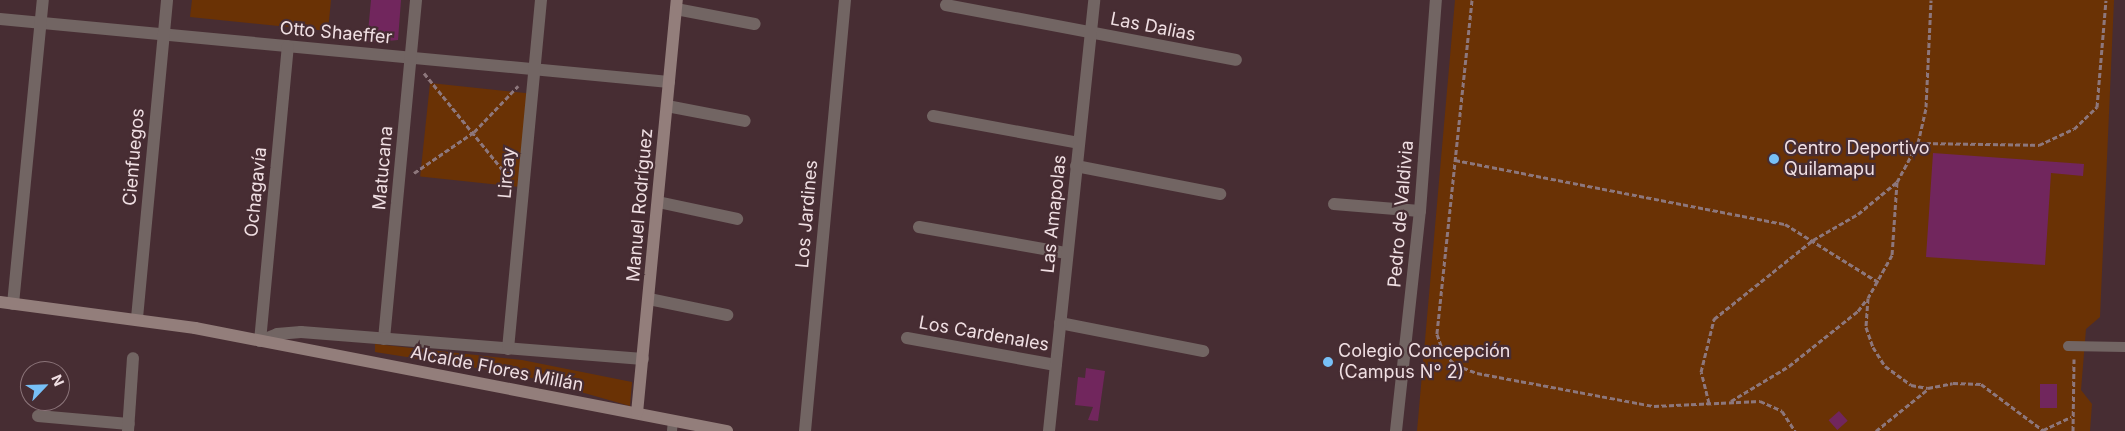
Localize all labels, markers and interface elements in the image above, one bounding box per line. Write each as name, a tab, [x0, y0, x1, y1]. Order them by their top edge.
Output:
street label: Las Dalias	[1109, 8, 1197, 46]
street label: Otto Shaeffer	[279, 17, 393, 49]
street label: Cienfuegos	[119, 107, 149, 207]
street label: Matucana	[369, 125, 397, 211]
street label: Manuel Rodríguez	[623, 127, 657, 283]
place label: Centro Deportivo Quilamapu	[1784, 138, 1930, 180]
street label: Pedro de Valdivia	[1384, 139, 1418, 289]
street label: Ochagavía	[241, 146, 271, 238]
street label: Lircay	[494, 146, 520, 200]
marker: Centro Deportivo Quilamapu	[1768, 153, 1780, 165]
street label: Las Amapolas	[1037, 154, 1071, 274]
street label: Los Jardines	[792, 159, 822, 269]
street label: Los Cardenales	[917, 312, 1051, 356]
place label: Colegio Concepción (Campus N° 2)	[1338, 341, 1510, 384]
street label: Alcalde Flores Millán	[409, 342, 585, 396]
marker: Colegio Concepción (Campus N° 2)	[1322, 356, 1334, 368]
north arrow	[20, 361, 70, 411]
text: N	[48, 372, 68, 388]

